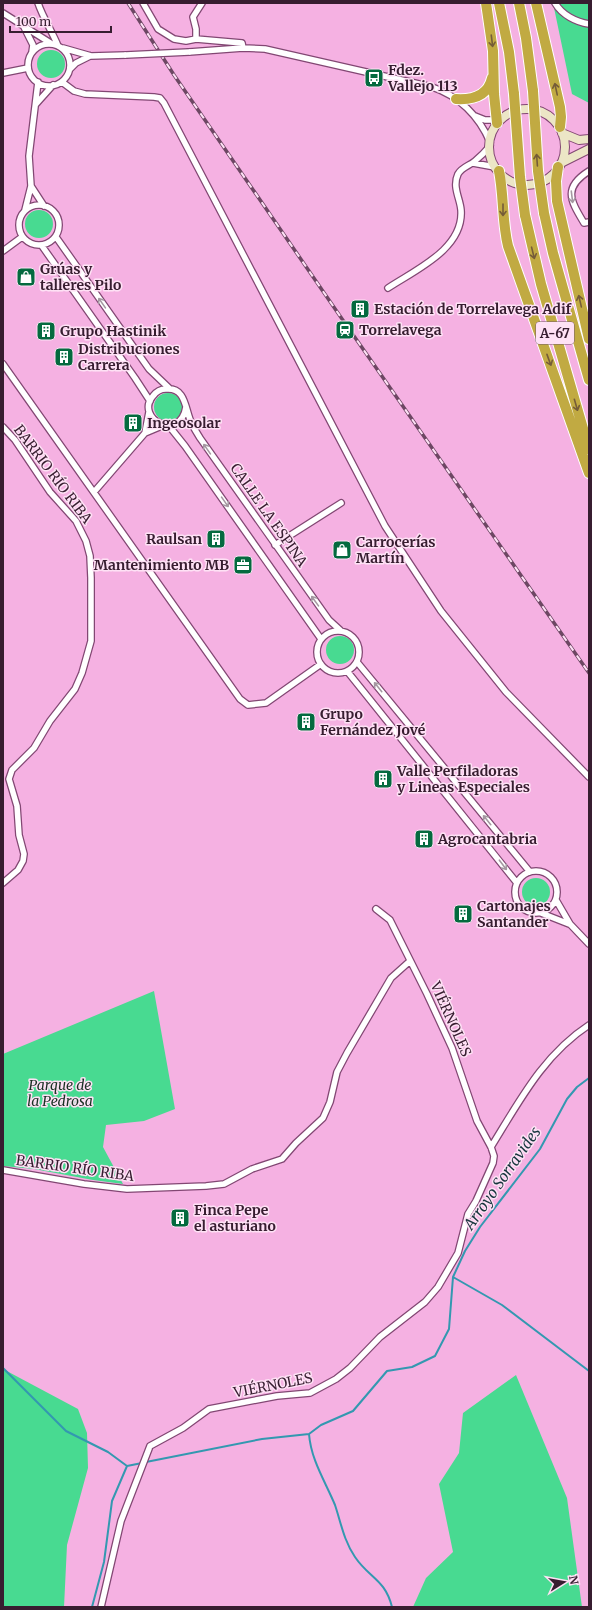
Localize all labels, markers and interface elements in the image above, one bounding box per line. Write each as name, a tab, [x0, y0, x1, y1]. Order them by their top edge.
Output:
scale bar	[10, 8, 111, 34]
text: 100 m	[16, 14, 51, 29]
one-way arrow	[488, 35, 496, 48]
place label: Fdez. Vallejo 113	[387, 61, 458, 95]
bus stop icon: Fdez. Vallejo 113	[363, 67, 385, 89]
one-way arrow	[552, 83, 560, 96]
one-way arrow	[534, 154, 541, 167]
one-way arrow	[568, 190, 576, 203]
one-way arrow	[499, 203, 507, 216]
one-way arrow	[530, 247, 538, 260]
place label: Grúas y talleres Pilo	[40, 260, 121, 294]
shop icon: Grúas y talleres Pilo	[15, 266, 37, 288]
one-way arrow	[576, 295, 584, 308]
one-way arrow	[98, 298, 106, 309]
building icon: Estación de Torrelavega Adif	[349, 298, 371, 320]
place label: Estación de Torrelavega Adif	[374, 300, 572, 318]
station icon: Torrelavega	[334, 319, 356, 341]
building icon: Grupo Hastinik	[35, 320, 57, 342]
place label: Torrelavega	[359, 321, 442, 339]
place label: Grupo Hastinik	[60, 322, 167, 340]
road number: A-67	[536, 322, 574, 344]
place label: Distribuciones Carrera	[78, 340, 180, 374]
building icon: Distribuciones Carrera	[53, 346, 75, 368]
one-way arrow	[546, 354, 553, 367]
one-way arrow	[573, 399, 580, 412]
building icon: Ingeosolar	[122, 412, 144, 434]
place label: Ingeosolar	[147, 414, 221, 432]
street label: BARRIO RÍO RIBA	[10, 421, 96, 527]
one-way arrow	[203, 444, 211, 455]
street label: CALLE LA ESPINA	[227, 460, 311, 570]
one-way arrow	[221, 497, 229, 508]
building icon: Raulsan	[205, 528, 227, 550]
place label: Raulsan	[146, 530, 202, 548]
place label: Carrocerías Martín	[356, 533, 436, 567]
shop icon: Carrocerías Martín	[331, 539, 353, 561]
office icon: Mantenimiento MB	[232, 554, 254, 576]
place label: Mantenimiento MB	[94, 556, 229, 574]
one-way arrow	[311, 595, 319, 606]
one-way arrow	[374, 682, 382, 693]
place label: Grupo Fernández Jové	[320, 705, 426, 739]
building icon: Grupo Fernández Jové	[295, 711, 317, 733]
place label: Valle Perfiladoras y Lineas Especiales	[396, 762, 530, 796]
building icon: Valle Perfiladoras y Lineas Especiales	[372, 768, 394, 790]
one-way arrow	[482, 815, 491, 826]
building icon: Agrocantabria	[413, 828, 435, 850]
place label: Agrocantabria	[437, 830, 537, 848]
one-way arrow	[499, 859, 508, 870]
place label: Cartonajes Santander	[477, 897, 551, 931]
building icon: Cartonajes Santander	[452, 903, 474, 925]
street label: VIÉRNOLES	[426, 978, 475, 1059]
park label: Parque de la Pedrosa	[27, 1076, 93, 1110]
water label: Arroyo Sorravides	[459, 1123, 545, 1234]
street label: BARRIO RÍO RIBA	[15, 1151, 135, 1185]
place label: Finca Pepe el asturiano	[194, 1201, 276, 1235]
building icon: Finca Pepe el asturiano	[169, 1207, 191, 1229]
street label: VIÉRNOLES	[231, 1369, 314, 1402]
north arrow	[544, 1562, 584, 1602]
text: N	[566, 1574, 582, 1586]

